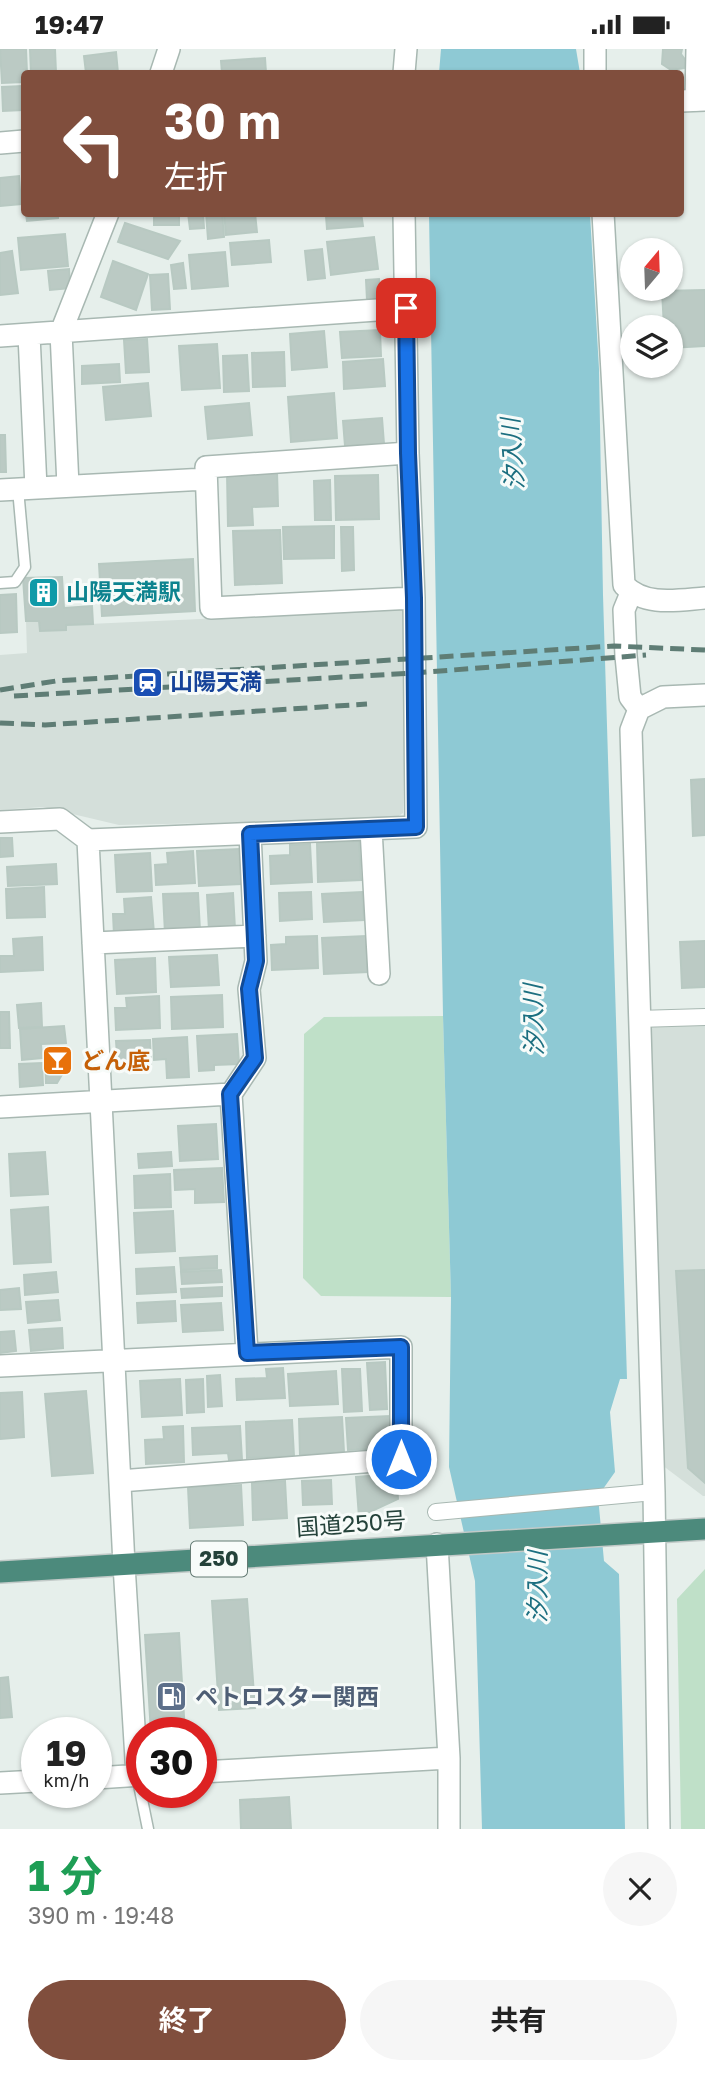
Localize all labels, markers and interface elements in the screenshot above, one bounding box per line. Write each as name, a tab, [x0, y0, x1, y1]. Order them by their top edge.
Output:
text: 19:47	[35, 9, 104, 40]
text: 30 m	[164, 91, 281, 150]
icon: left	[49, 98, 140, 189]
text: 左折	[164, 157, 228, 195]
north arrow	[620, 238, 682, 301]
map controls	[620, 238, 683, 378]
pin	[376, 278, 436, 338]
icon: arrive	[387, 289, 425, 327]
button: layers	[620, 315, 683, 378]
water label: 汐入川	[494, 414, 528, 491]
building icon: 山陽天満駅	[26, 575, 60, 609]
place label: 山陽天満駅	[66, 577, 181, 605]
station icon: 山陽天満	[130, 665, 164, 699]
place label: 山陽天満	[170, 667, 262, 695]
water label: 汐入川	[517, 981, 548, 1056]
bar icon: どん底	[41, 1044, 75, 1078]
place label: どん底	[81, 1046, 150, 1074]
position arrow	[364, 1422, 438, 1496]
street label: 国道250号	[295, 1505, 407, 1541]
road number: 250	[191, 1541, 247, 1577]
water label: 汐入川	[522, 1548, 551, 1623]
fuel station icon: ペトロスター関西	[155, 1680, 189, 1714]
place label: ペトロスター関西	[195, 1682, 379, 1710]
speed limit sign: 30	[126, 1717, 217, 1808]
text: 19	[46, 1732, 87, 1774]
text: km/h	[44, 1769, 89, 1791]
text: 1 分	[28, 1850, 102, 1900]
button: close	[603, 1852, 677, 1926]
text: 390 m · 19:48	[28, 1901, 174, 1929]
button: 終了	[28, 1980, 346, 2060]
button: 共有	[360, 1980, 677, 2060]

